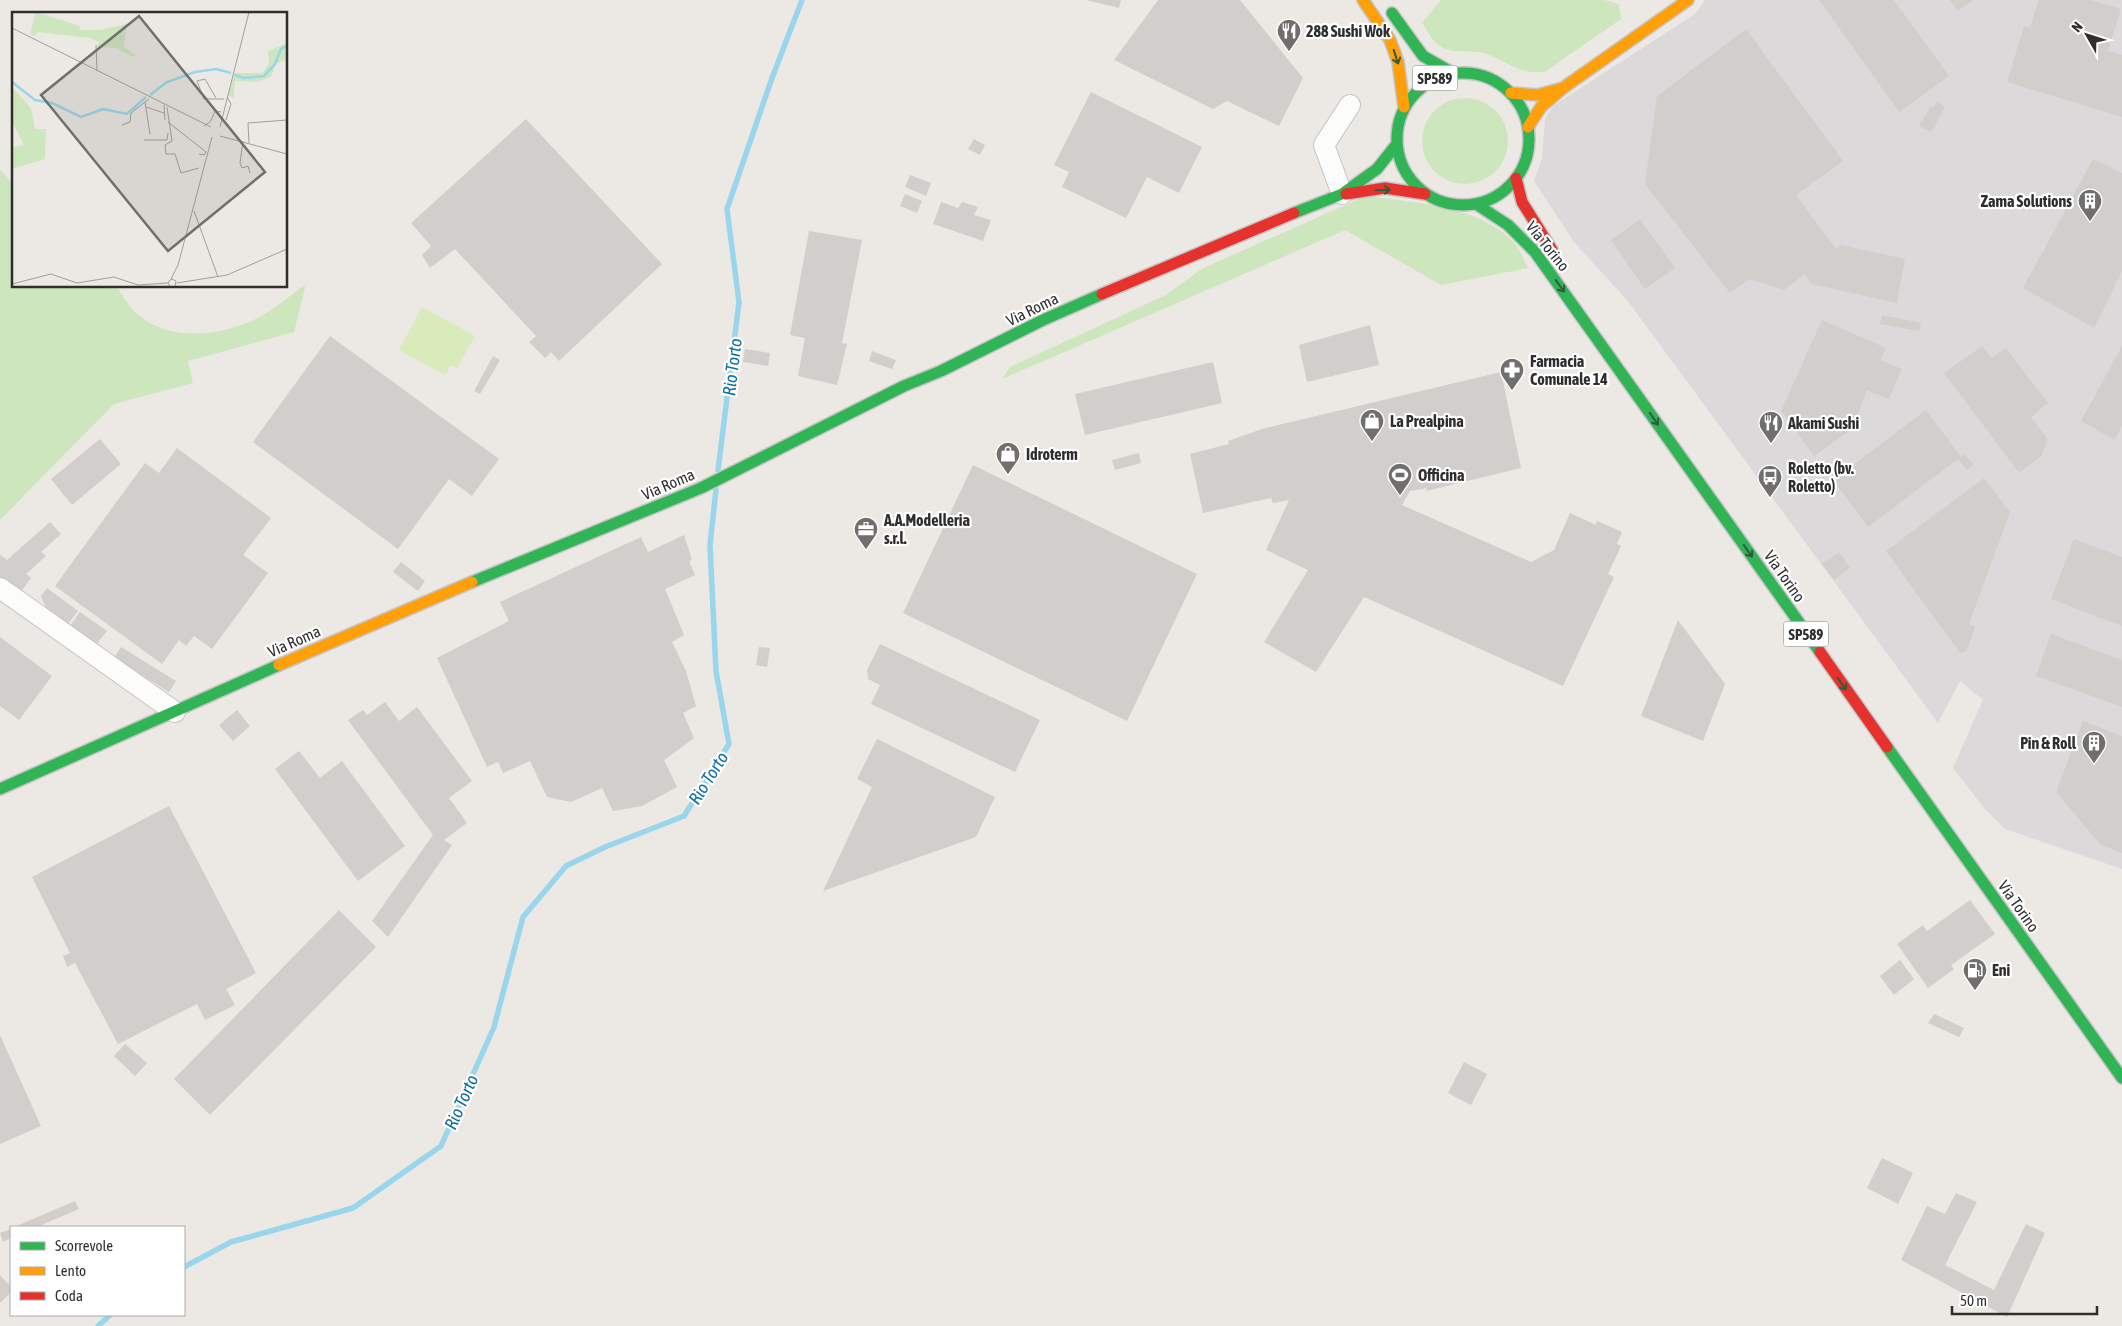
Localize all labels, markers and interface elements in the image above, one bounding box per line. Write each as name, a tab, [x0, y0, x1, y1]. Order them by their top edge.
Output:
north arrow	[2062, 10, 2112, 60]
inset map	[12, 12, 288, 288]
restaurant icon: 288 Sushi Wok	[1276, 18, 1302, 52]
text: N	[2068, 19, 2086, 35]
place label: 288 Sushi Wok	[1306, 22, 1391, 40]
one-way arrow	[1392, 48, 1401, 64]
road number: SP589	[1412, 66, 1458, 90]
one-way arrow	[1375, 185, 1391, 194]
building icon: Zama Solutions	[2077, 188, 2103, 222]
place label: Zama Solutions	[1981, 192, 2072, 210]
street label: Via Torino	[1523, 218, 1573, 274]
one-way arrow	[1555, 279, 1565, 293]
street label: Via Roma	[1003, 289, 1061, 329]
water label: Rio Torto	[718, 337, 746, 397]
place label: Farmacia Comunale 14	[1530, 352, 1608, 388]
pharmacy icon: Farmacia Comunale 14	[1499, 357, 1525, 391]
shop icon: La Prealpina	[1359, 408, 1385, 442]
restaurant icon: Akami Sushi	[1758, 410, 1784, 444]
place label: La Prealpina	[1390, 412, 1464, 430]
one-way arrow	[1649, 412, 1659, 426]
place label: Akami Sushi	[1787, 414, 1860, 432]
shop icon: Idroterm	[995, 441, 1021, 475]
place label: Idroterm	[1026, 445, 1078, 463]
place label: Roletto (bv. Roletto)	[1788, 459, 1854, 495]
sports icon: Officina	[1387, 462, 1413, 496]
bus stop icon: Roletto (bv. Roletto)	[1757, 464, 1783, 498]
street label: Via Roma	[639, 465, 697, 503]
place label: Officina	[1418, 466, 1465, 484]
place label: A.A.Modelleria s.r.l.	[883, 511, 970, 547]
office icon: A.A.Modelleria s.r.l.	[853, 516, 879, 550]
one-way arrow	[1742, 544, 1753, 558]
street label: Via Torino	[1761, 547, 1809, 605]
street label: Via Roma	[265, 621, 323, 661]
road number: SP589	[1784, 622, 1828, 646]
one-way arrow	[1837, 677, 1847, 691]
building icon: Pin & Roll	[2081, 730, 2107, 764]
place label: Pin & Roll	[2020, 734, 2077, 752]
water label: Rio Torto	[684, 748, 732, 808]
street label: Via Torino	[1995, 877, 2043, 935]
fuel station icon: Eni	[1962, 957, 1988, 991]
place label: Eni	[1992, 961, 2011, 979]
water label: Rio Torto	[440, 1071, 482, 1133]
legend	[10, 1226, 185, 1316]
text: Scorrevole	[55, 1237, 113, 1254]
text: Lento	[55, 1262, 86, 1279]
scale bar	[1952, 1284, 2097, 1316]
text: Coda	[55, 1287, 83, 1304]
text: 50 m	[1960, 1292, 1987, 1309]

